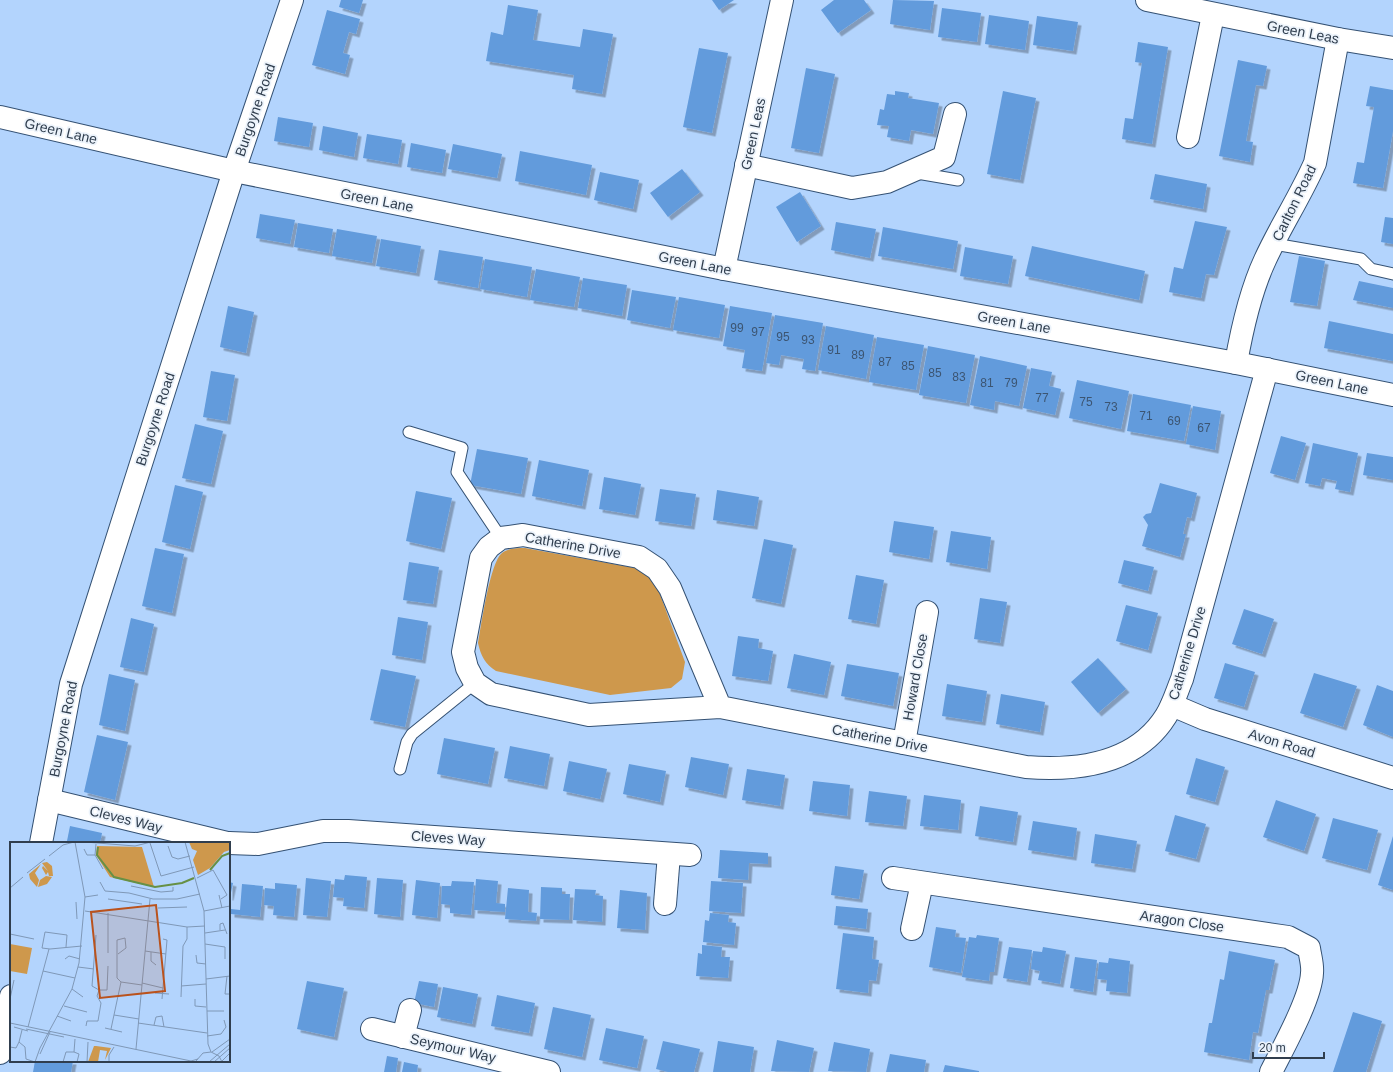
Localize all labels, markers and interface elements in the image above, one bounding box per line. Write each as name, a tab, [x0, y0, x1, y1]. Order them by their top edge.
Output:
street label: Green Leas	[1266, 17, 1340, 47]
street label: Burgoyne Road	[232, 61, 278, 159]
street label: Green Leas	[738, 97, 768, 171]
street label: Green Lane	[23, 115, 99, 147]
street label: Carlton Road	[1269, 162, 1319, 244]
street label: Green Lane	[339, 185, 415, 215]
street label: Green Lane	[657, 248, 733, 278]
street label: Green Lane	[976, 308, 1052, 336]
house number: 99	[730, 321, 744, 335]
house number: 97	[751, 325, 765, 339]
house number: 95	[776, 330, 790, 344]
house number: 93	[801, 333, 815, 347]
house number: 91	[827, 343, 841, 357]
house number: 89	[851, 348, 865, 362]
house number: 87	[878, 355, 892, 369]
house number: 85	[901, 359, 915, 373]
house number: 85	[928, 366, 942, 380]
street label: Green Lane	[1294, 366, 1370, 398]
street label: Burgoyne Road	[132, 370, 178, 468]
house number: 83	[952, 370, 966, 384]
house number: 81	[980, 376, 994, 390]
house number: 79	[1004, 376, 1018, 390]
house number: 77	[1035, 391, 1049, 405]
house number: 75	[1079, 395, 1093, 409]
house number: 73	[1104, 400, 1118, 414]
house number: 71	[1139, 409, 1153, 423]
house number: 69	[1167, 414, 1181, 428]
house number: 67	[1197, 421, 1211, 435]
street label: Catherine Drive	[524, 529, 622, 561]
street label: Catherine Drive	[1165, 604, 1209, 702]
street label: Howard Close	[899, 632, 931, 722]
street label: Burgoyne Road	[46, 680, 80, 778]
street label: Catherine Drive	[831, 721, 929, 755]
street label: Avon Road	[1247, 725, 1317, 761]
street label: Cleves Way	[88, 802, 164, 836]
street label: Cleves Way	[410, 827, 486, 849]
inset map	[10, 842, 230, 1062]
street label: Aragon Close	[1139, 907, 1225, 935]
street label: Seymour Way	[409, 1030, 497, 1066]
scale bar	[1253, 1034, 1324, 1060]
text: 20 m	[1259, 1041, 1286, 1055]

